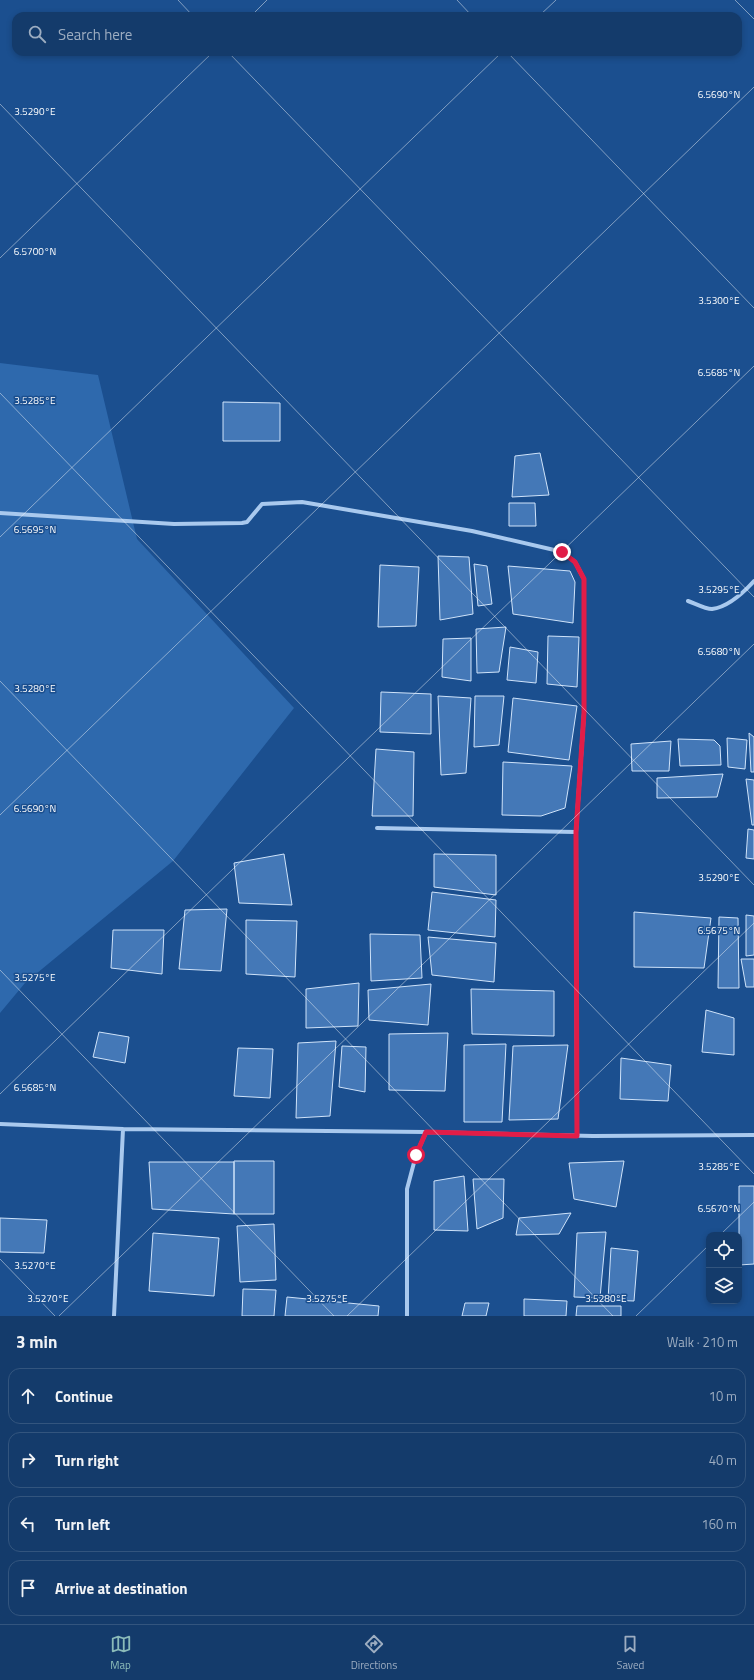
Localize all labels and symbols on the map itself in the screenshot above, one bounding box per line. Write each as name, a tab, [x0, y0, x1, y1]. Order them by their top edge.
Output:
text: 6.5690°N	[698, 87, 740, 102]
text: 3.5290°E	[14, 104, 56, 119]
text: 6.5700°N	[14, 244, 56, 259]
text: 3.5300°E	[698, 293, 740, 308]
text: 6.5685°N	[698, 365, 740, 380]
text: 3.5285°E	[14, 393, 56, 408]
text: 6.5695°N	[14, 522, 56, 537]
route end	[553, 543, 571, 561]
text: 3.5295°E	[698, 582, 740, 597]
text: 6.5680°N	[698, 644, 740, 659]
text: 3.5280°E	[14, 681, 56, 696]
text: 6.5690°N	[14, 801, 56, 816]
text: 3.5290°E	[698, 870, 740, 885]
text: 6.5675°N	[698, 923, 740, 938]
text: 3.5275°E	[14, 970, 56, 985]
text: 6.5685°N	[14, 1080, 56, 1095]
route start	[407, 1146, 425, 1164]
text: 3.5285°E	[698, 1159, 740, 1174]
text: 6.5670°N	[698, 1201, 740, 1216]
text: 3.5270°E	[14, 1258, 56, 1273]
text: 3.5270°E	[27, 1291, 69, 1306]
text: 3.5275°E	[306, 1291, 348, 1306]
text: 3.5280°E	[585, 1291, 627, 1306]

